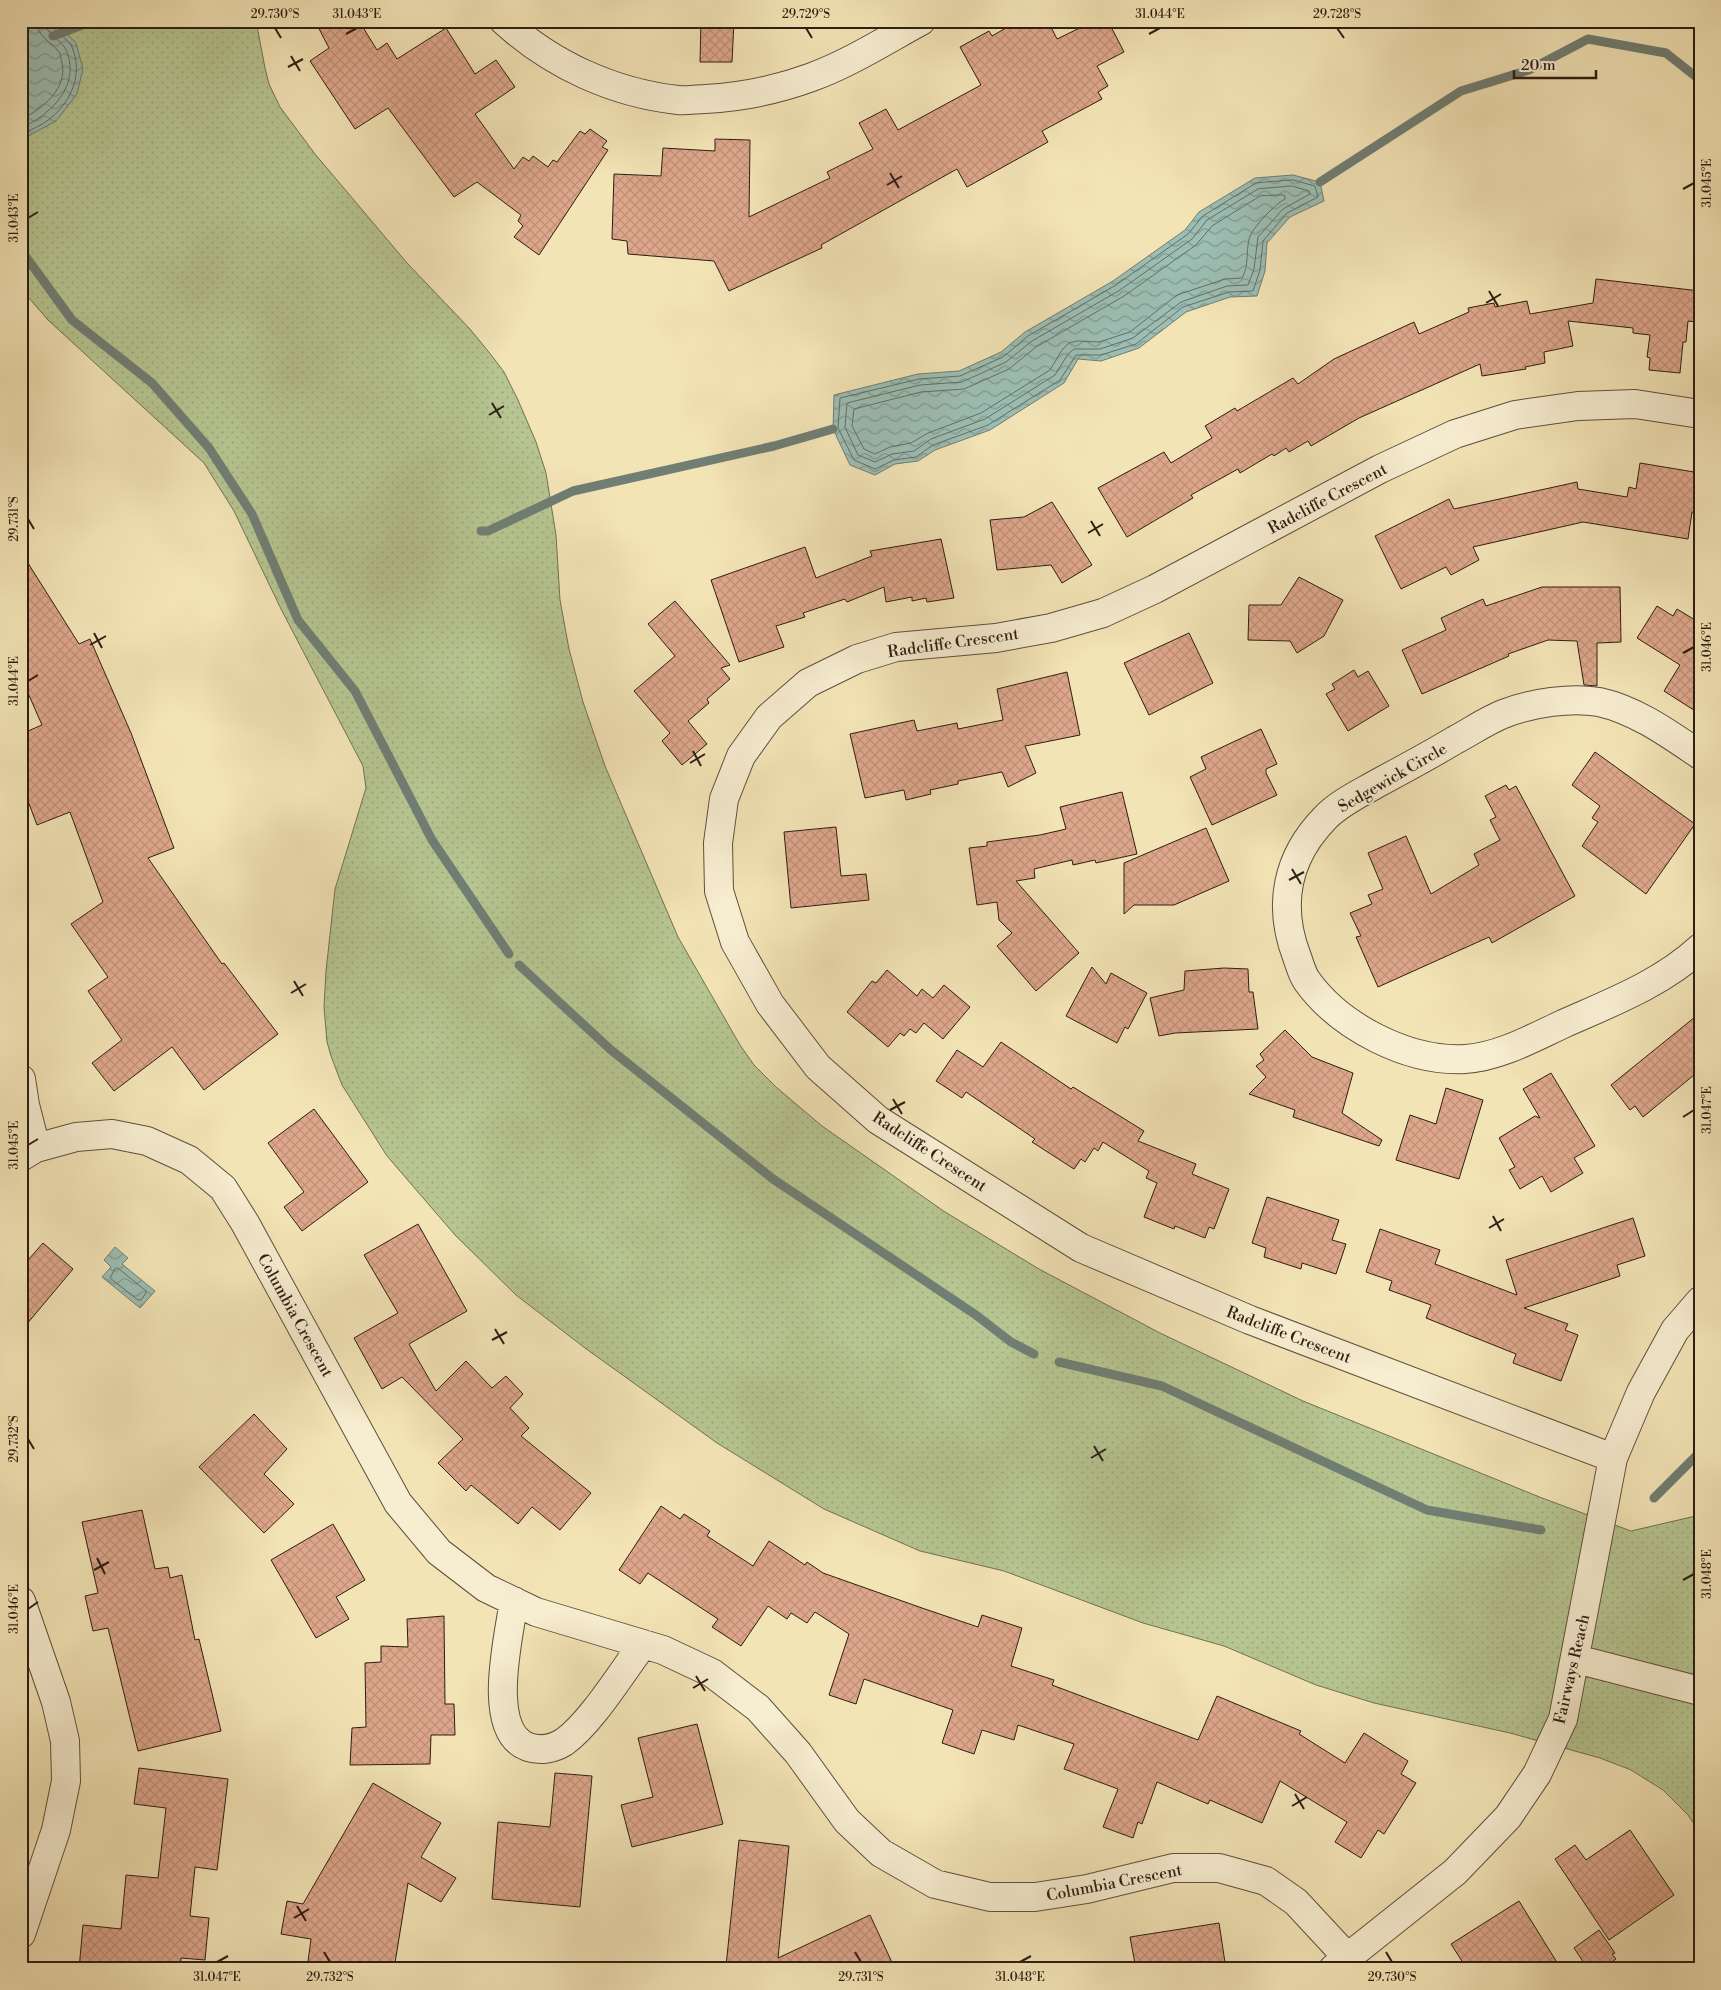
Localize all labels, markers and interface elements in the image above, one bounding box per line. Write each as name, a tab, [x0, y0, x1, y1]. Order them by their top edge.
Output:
text: 29.730°S	[251, 7, 299, 22]
text: 31.043°E	[333, 7, 381, 22]
text: 29.729°S	[782, 7, 830, 22]
text: 31.044°E	[1135, 7, 1185, 22]
text: 29.728°S	[1313, 7, 1361, 22]
scale bar	[1514, 48, 1596, 80]
text: 20 m	[1521, 56, 1556, 75]
text: 31.045°E	[1700, 159, 1715, 207]
text: 31.043°E	[7, 194, 22, 242]
street label: Radcliffe Crescent	[1264, 459, 1391, 539]
text: 29.731°S	[7, 496, 22, 542]
text: 31.046°E	[1700, 622, 1715, 672]
street label: Radcliffe Crescent	[886, 624, 1020, 662]
text: 31.044°E	[7, 656, 22, 706]
street label: Sedgewick Circle	[1335, 739, 1450, 817]
text: 31.047°E	[1700, 1086, 1715, 1134]
street label: Radcliffe Crescent	[869, 1107, 991, 1196]
text: 31.045°E	[7, 1121, 22, 1169]
street label: Columbia Crescent	[253, 1250, 337, 1381]
street label: Radcliffe Crescent	[1223, 1302, 1354, 1368]
text: 29.732°S	[7, 1415, 22, 1463]
text: 31.048°E	[1700, 1549, 1715, 1599]
text: 31.046°E	[7, 1584, 22, 1634]
street label: Fairways Reach	[1550, 1612, 1594, 1726]
street label: Columbia Crescent	[1045, 1860, 1184, 1906]
text: 31.047°E	[193, 1970, 241, 1985]
text: 29.732°S	[306, 1970, 354, 1985]
text: 29.731°S	[838, 1970, 884, 1985]
text: 31.048°E	[995, 1970, 1045, 1985]
text: 29.730°S	[1368, 1970, 1416, 1985]

